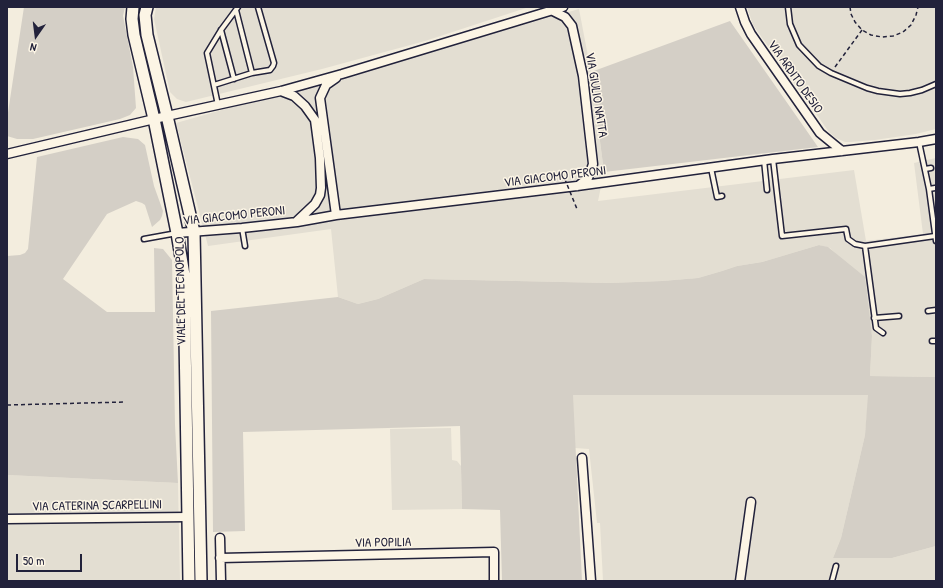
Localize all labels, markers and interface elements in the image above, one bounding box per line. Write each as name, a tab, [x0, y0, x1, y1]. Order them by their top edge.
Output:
north arrow	[16, 16, 56, 56]
street label: VIA ARDITO DESIO	[764, 37, 826, 117]
text: N	[29, 40, 38, 55]
street label: VIA GIULIO NATTA	[582, 51, 610, 139]
street label: VIA GIACOMO PERONI	[503, 163, 607, 191]
street label: VIA GIACOMO PERONI	[182, 203, 286, 229]
street label: VIALE DEL TECNOPOLO	[172, 237, 190, 345]
street label: VIA CATERINA SCARPELLINI	[32, 497, 162, 515]
street label: VIA POPILIA	[355, 535, 411, 551]
scale bar	[18, 546, 84, 572]
text: 50 m	[23, 552, 44, 569]

